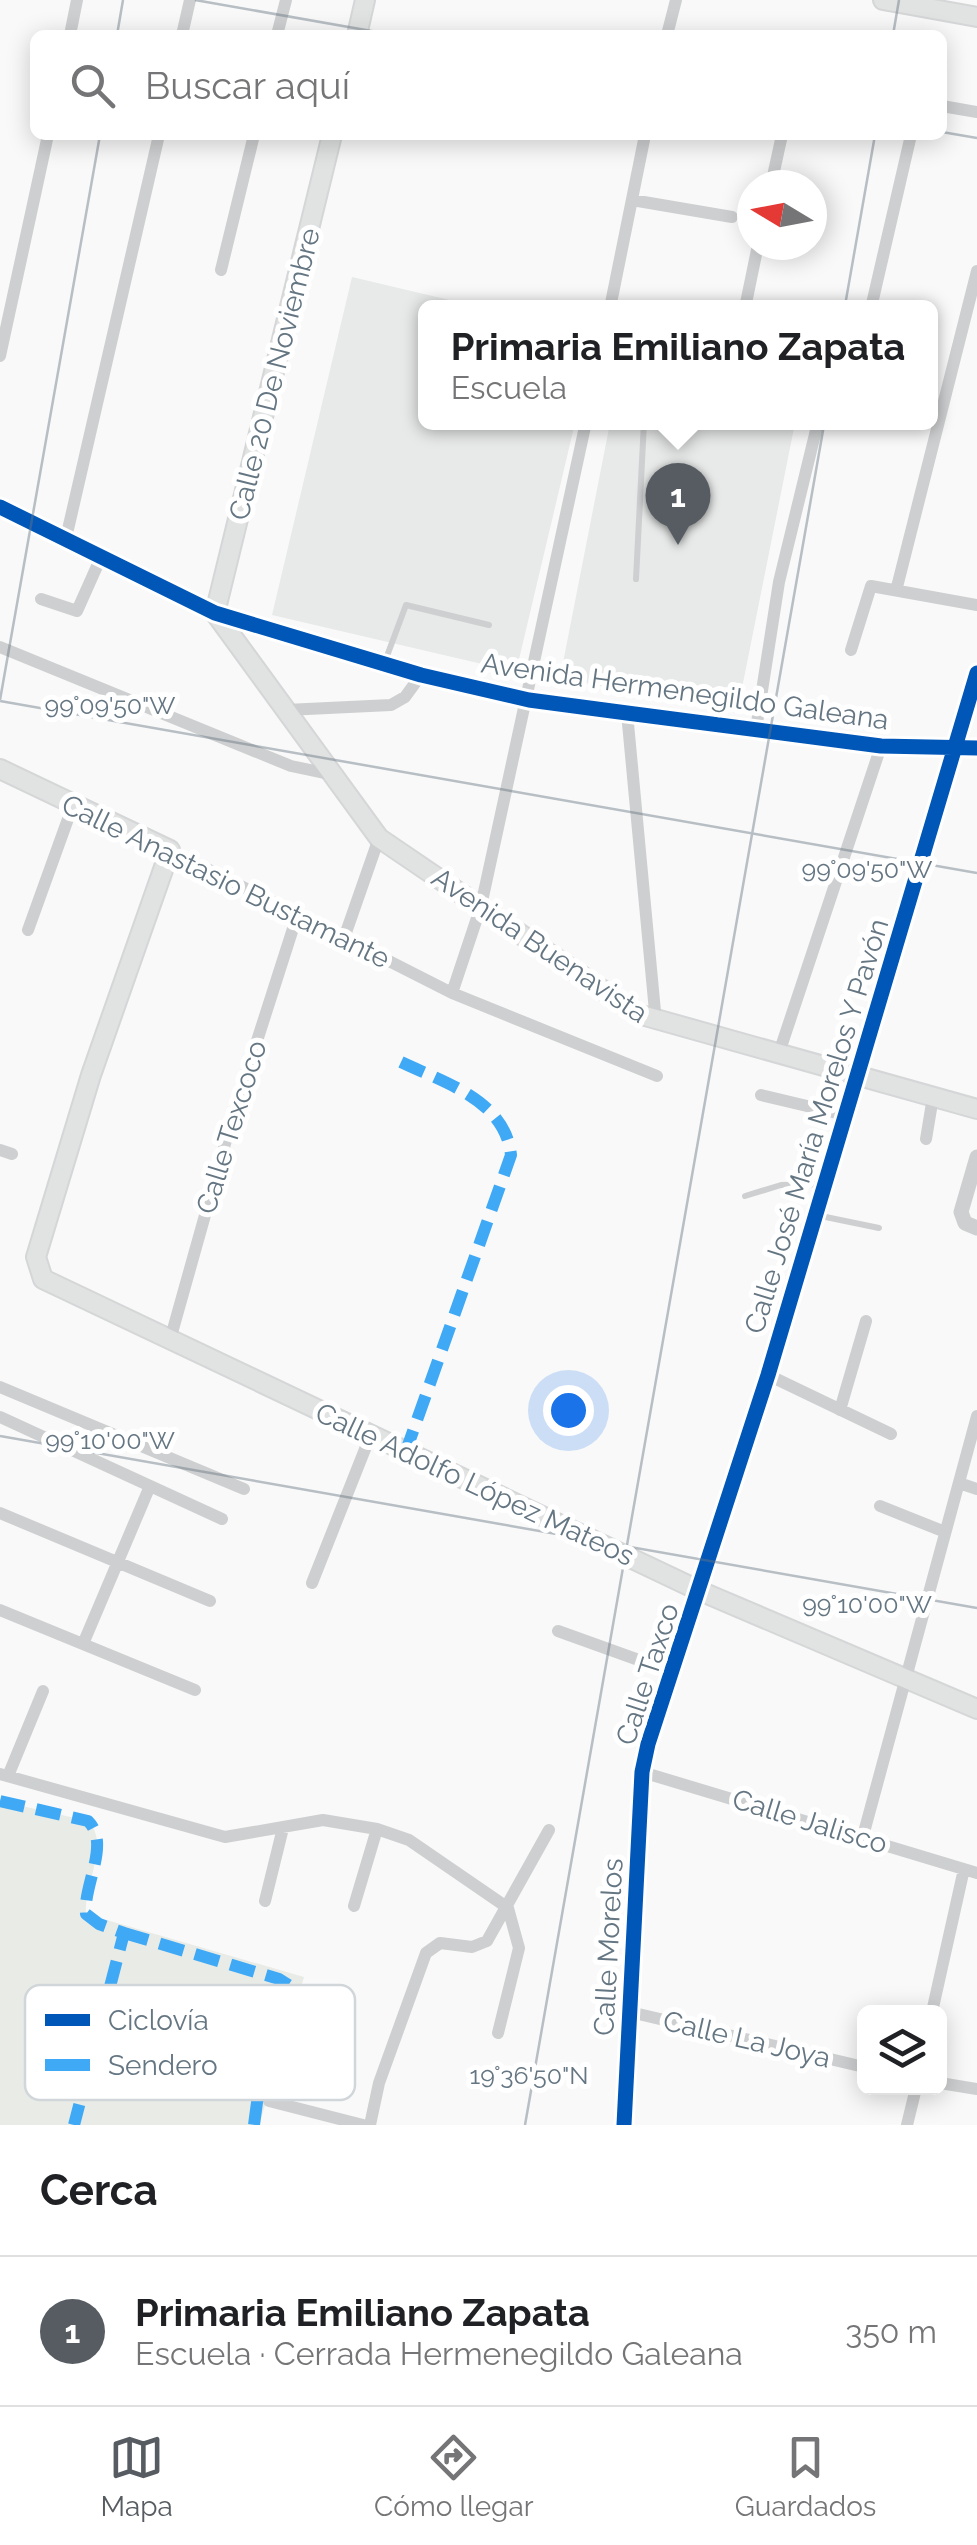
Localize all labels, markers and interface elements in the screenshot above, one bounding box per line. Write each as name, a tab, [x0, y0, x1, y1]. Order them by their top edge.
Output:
search box	[30, 30, 947, 140]
icon: search	[65, 58, 120, 113]
text: Buscar aquí	[145, 63, 350, 108]
north arrow	[737, 170, 827, 260]
street label: Calle 20 De Noviembre	[222, 225, 327, 523]
popup	[418, 300, 938, 430]
text: Primaria Emiliano Zapata	[451, 324, 905, 369]
text: Escuela	[451, 369, 567, 406]
pin: 1	[646, 462, 710, 545]
street label: Avenida Hermenegildo Galeana	[479, 647, 891, 736]
text: 99°09'50"W	[45, 690, 175, 720]
street label: Calle Anastasio Bustamante	[56, 788, 395, 975]
text: 99°09'50"W	[802, 854, 932, 884]
street label: Avenida Buenavista	[426, 861, 654, 1030]
street label: Calle José María Morelos Y Pavón	[738, 915, 895, 1338]
street label: Calle Texcoco	[189, 1036, 274, 1218]
your location	[543, 1385, 594, 1436]
street label: Calle Adolfo López Mateos	[310, 1396, 639, 1573]
text: 99°10'00"W	[45, 1425, 175, 1455]
text: 99°10'00"W	[802, 1589, 932, 1619]
street label: Calle Taxco	[609, 1599, 686, 1749]
street label: Calle Jalisco	[728, 1782, 891, 1861]
street label: Calle Morelos	[587, 1857, 630, 2037]
legend	[25, 1985, 355, 2100]
text: Ciclovía	[108, 2004, 209, 2037]
street label: Calle La Joya	[660, 2004, 834, 2075]
map controls	[857, 2005, 947, 2095]
button: layers	[857, 2005, 947, 2095]
text: Sendero	[108, 2049, 218, 2082]
text: 19°36'50"N	[469, 2060, 589, 2090]
text: Cerca	[40, 2166, 158, 2215]
text: Primaria Emiliano Zapata	[135, 2290, 590, 2335]
text: 1	[65, 2313, 80, 2350]
text: 350 m	[845, 2313, 937, 2350]
text: Escuela · Cerrada Hermenegildo Galeana	[135, 2335, 743, 2372]
tab: Mapa	[101, 2430, 173, 2523]
tab: Cómo llegar	[374, 2430, 534, 2523]
tab: Guardados	[735, 2430, 876, 2523]

